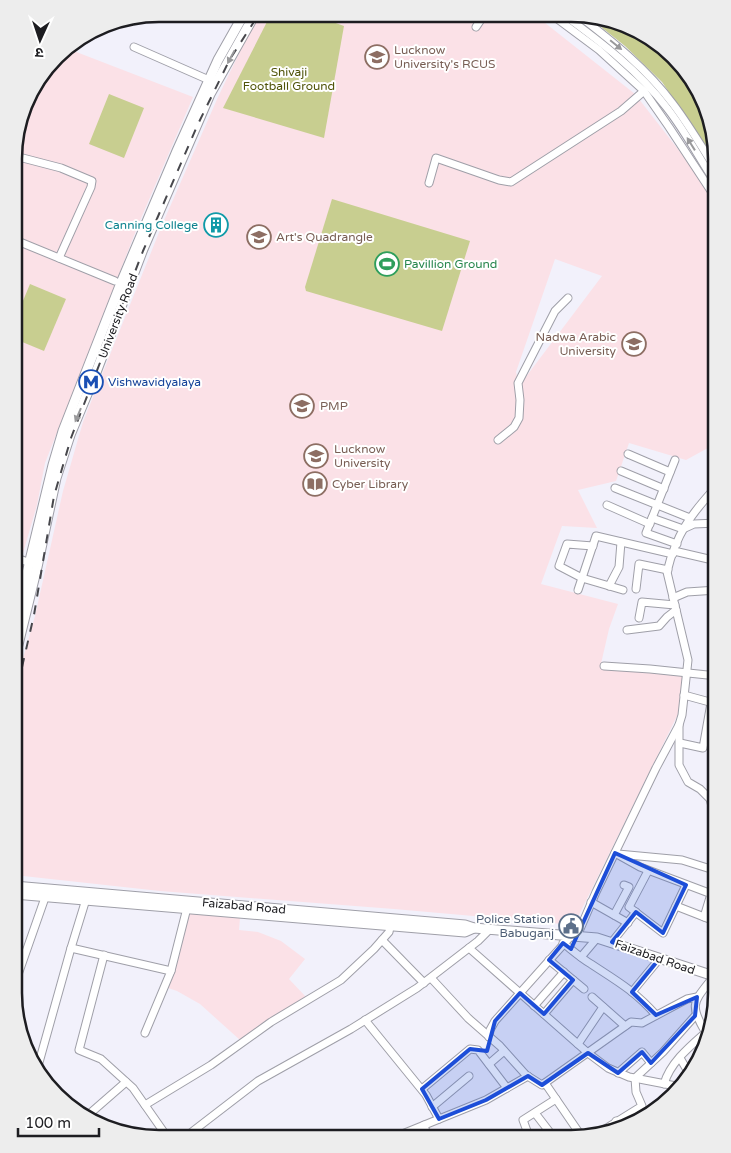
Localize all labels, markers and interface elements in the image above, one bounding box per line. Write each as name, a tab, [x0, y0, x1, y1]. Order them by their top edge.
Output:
north arrow	[15, 15, 65, 65]
one-way arrow	[609, 40, 622, 51]
place label: Lucknow University's RCUS	[394, 43, 495, 71]
text: उ	[34, 44, 44, 61]
school or university icon: Lucknow University's RCUS	[364, 44, 390, 70]
one-way arrow	[227, 49, 235, 64]
park label: Shivaji Football Ground	[243, 65, 335, 93]
one-way arrow	[687, 138, 696, 151]
building icon: Canning College	[203, 212, 229, 238]
place label: Canning College	[105, 218, 198, 232]
school or university icon: Art's Quadrangle	[246, 224, 272, 250]
place label: Art's Quadrangle	[276, 230, 373, 244]
sports icon: Pavillion Ground	[374, 251, 400, 277]
place label: Pavillion Ground	[404, 257, 497, 271]
street label: University Road	[95, 272, 141, 360]
place label: Nadwa Arabic University	[536, 330, 617, 358]
school or university icon: Nadwa Arabic University	[621, 331, 647, 357]
metro station icon: Vishwavidyalaya	[78, 369, 104, 395]
place label: Vishwavidyalaya	[108, 375, 201, 389]
school or university icon: PMP	[289, 393, 315, 419]
place label: PMP	[320, 399, 348, 413]
one-way arrow	[74, 408, 82, 422]
place label: Lucknow University	[334, 442, 391, 470]
school or university icon: Lucknow University	[303, 443, 329, 469]
library icon: Cyber Library	[302, 471, 328, 497]
place label: Cyber Library	[332, 477, 409, 491]
street label: Faizabad Road	[202, 895, 286, 917]
place label: Police Station Babuganj	[476, 912, 554, 940]
public building icon: Police Station Babuganj	[558, 913, 584, 939]
street label: Faizabad Road	[613, 937, 697, 977]
scale bar	[18, 1106, 99, 1138]
text: 100 m	[25, 1114, 71, 1132]

